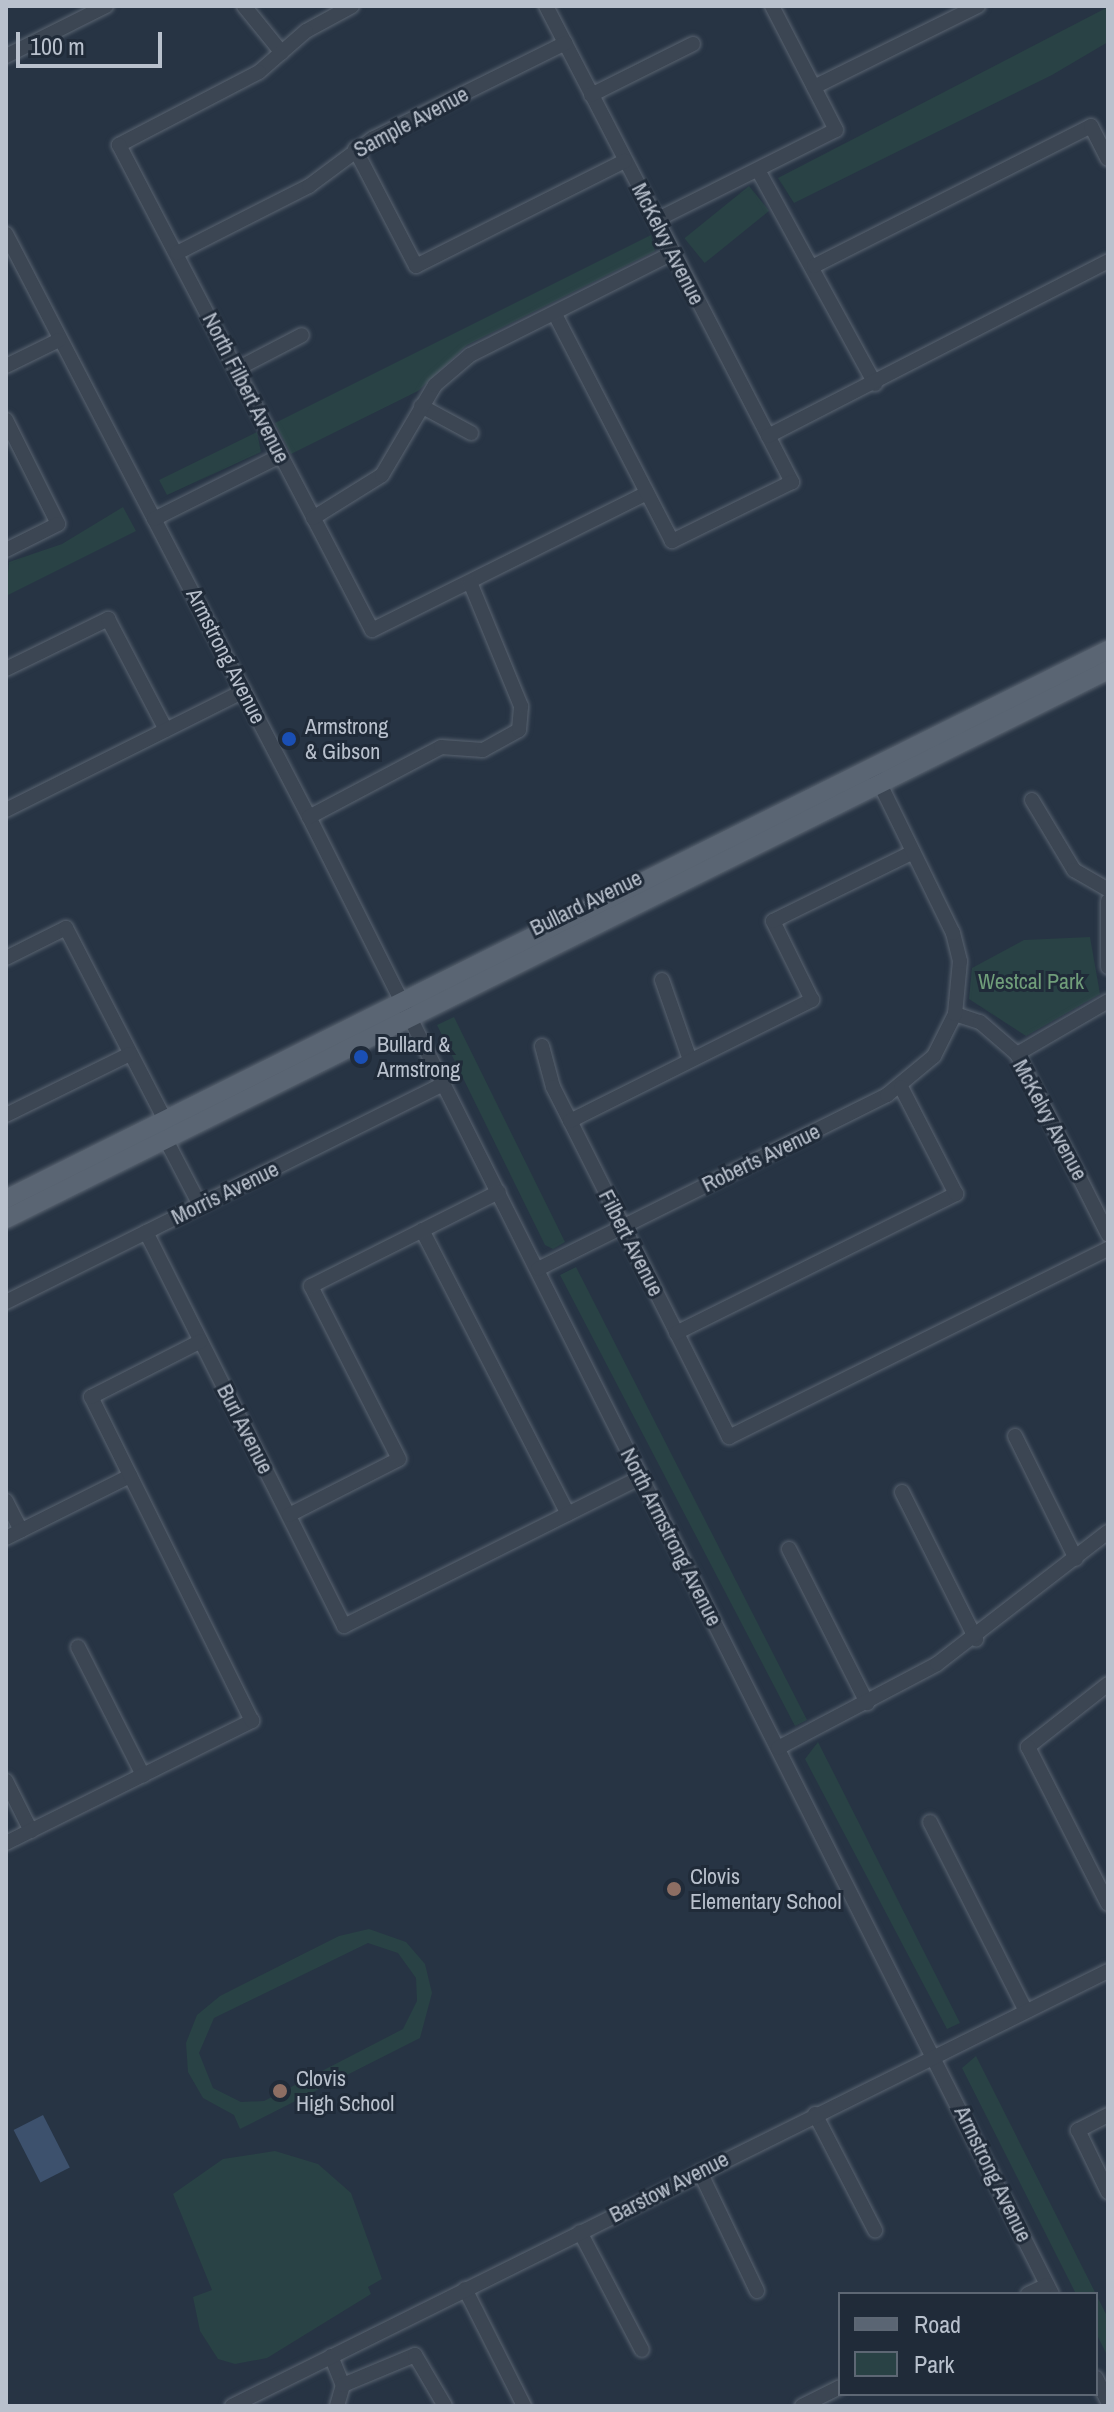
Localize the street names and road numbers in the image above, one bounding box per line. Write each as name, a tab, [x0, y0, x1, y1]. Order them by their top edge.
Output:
street label: Sample Avenue	[349, 81, 473, 163]
street label: McKelvy Avenue	[626, 178, 710, 310]
street label: North Filbert Avenue	[197, 308, 295, 468]
street label: Armstrong Avenue	[180, 584, 272, 728]
street label: Bullard Avenue	[525, 864, 647, 942]
street label: McKelvy Avenue	[1007, 1055, 1093, 1185]
street label: Roberts Avenue	[697, 1118, 825, 1198]
street label: Morris Avenue	[167, 1155, 283, 1231]
street label: Filbert Avenue	[593, 1185, 669, 1301]
street label: Burl Avenue	[211, 1379, 279, 1479]
street label: North Armstrong Avenue	[614, 1443, 728, 1631]
street label: Armstrong Avenue	[948, 2101, 1038, 2247]
street label: Barstow Avenue	[605, 2145, 733, 2229]

